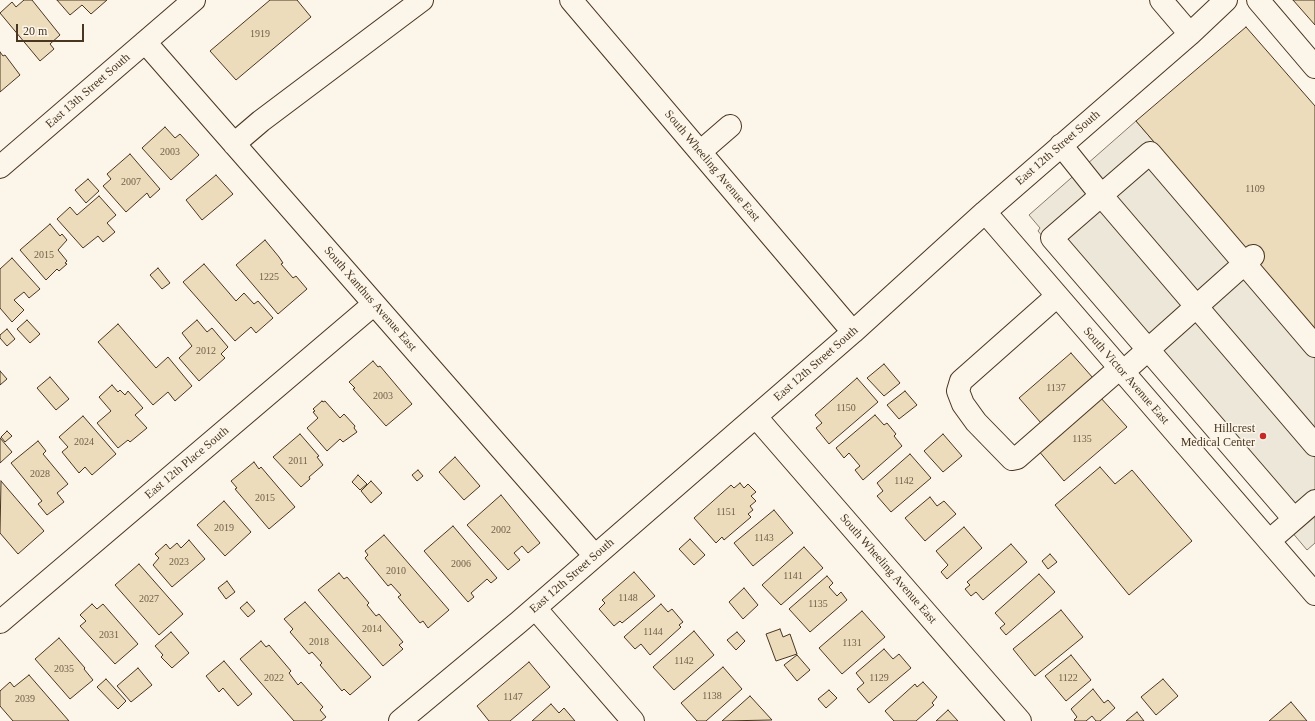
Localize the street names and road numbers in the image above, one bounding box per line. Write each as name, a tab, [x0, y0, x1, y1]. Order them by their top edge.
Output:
street label: East 13th Street South	[43, 50, 133, 132]
street label: South Wheeling Avenue East	[661, 107, 763, 225]
street label: East 12th Street South	[1013, 107, 1103, 189]
street label: South Xanthus Avenue East	[321, 244, 419, 354]
street label: East 12th Street South	[771, 323, 861, 405]
street label: South Victor Avenue East	[1080, 324, 1172, 428]
street label: East 12th Place South	[142, 424, 232, 502]
street label: South Wheeling Avenue East	[836, 511, 940, 627]
street label: East 12th Street South	[527, 535, 617, 617]

